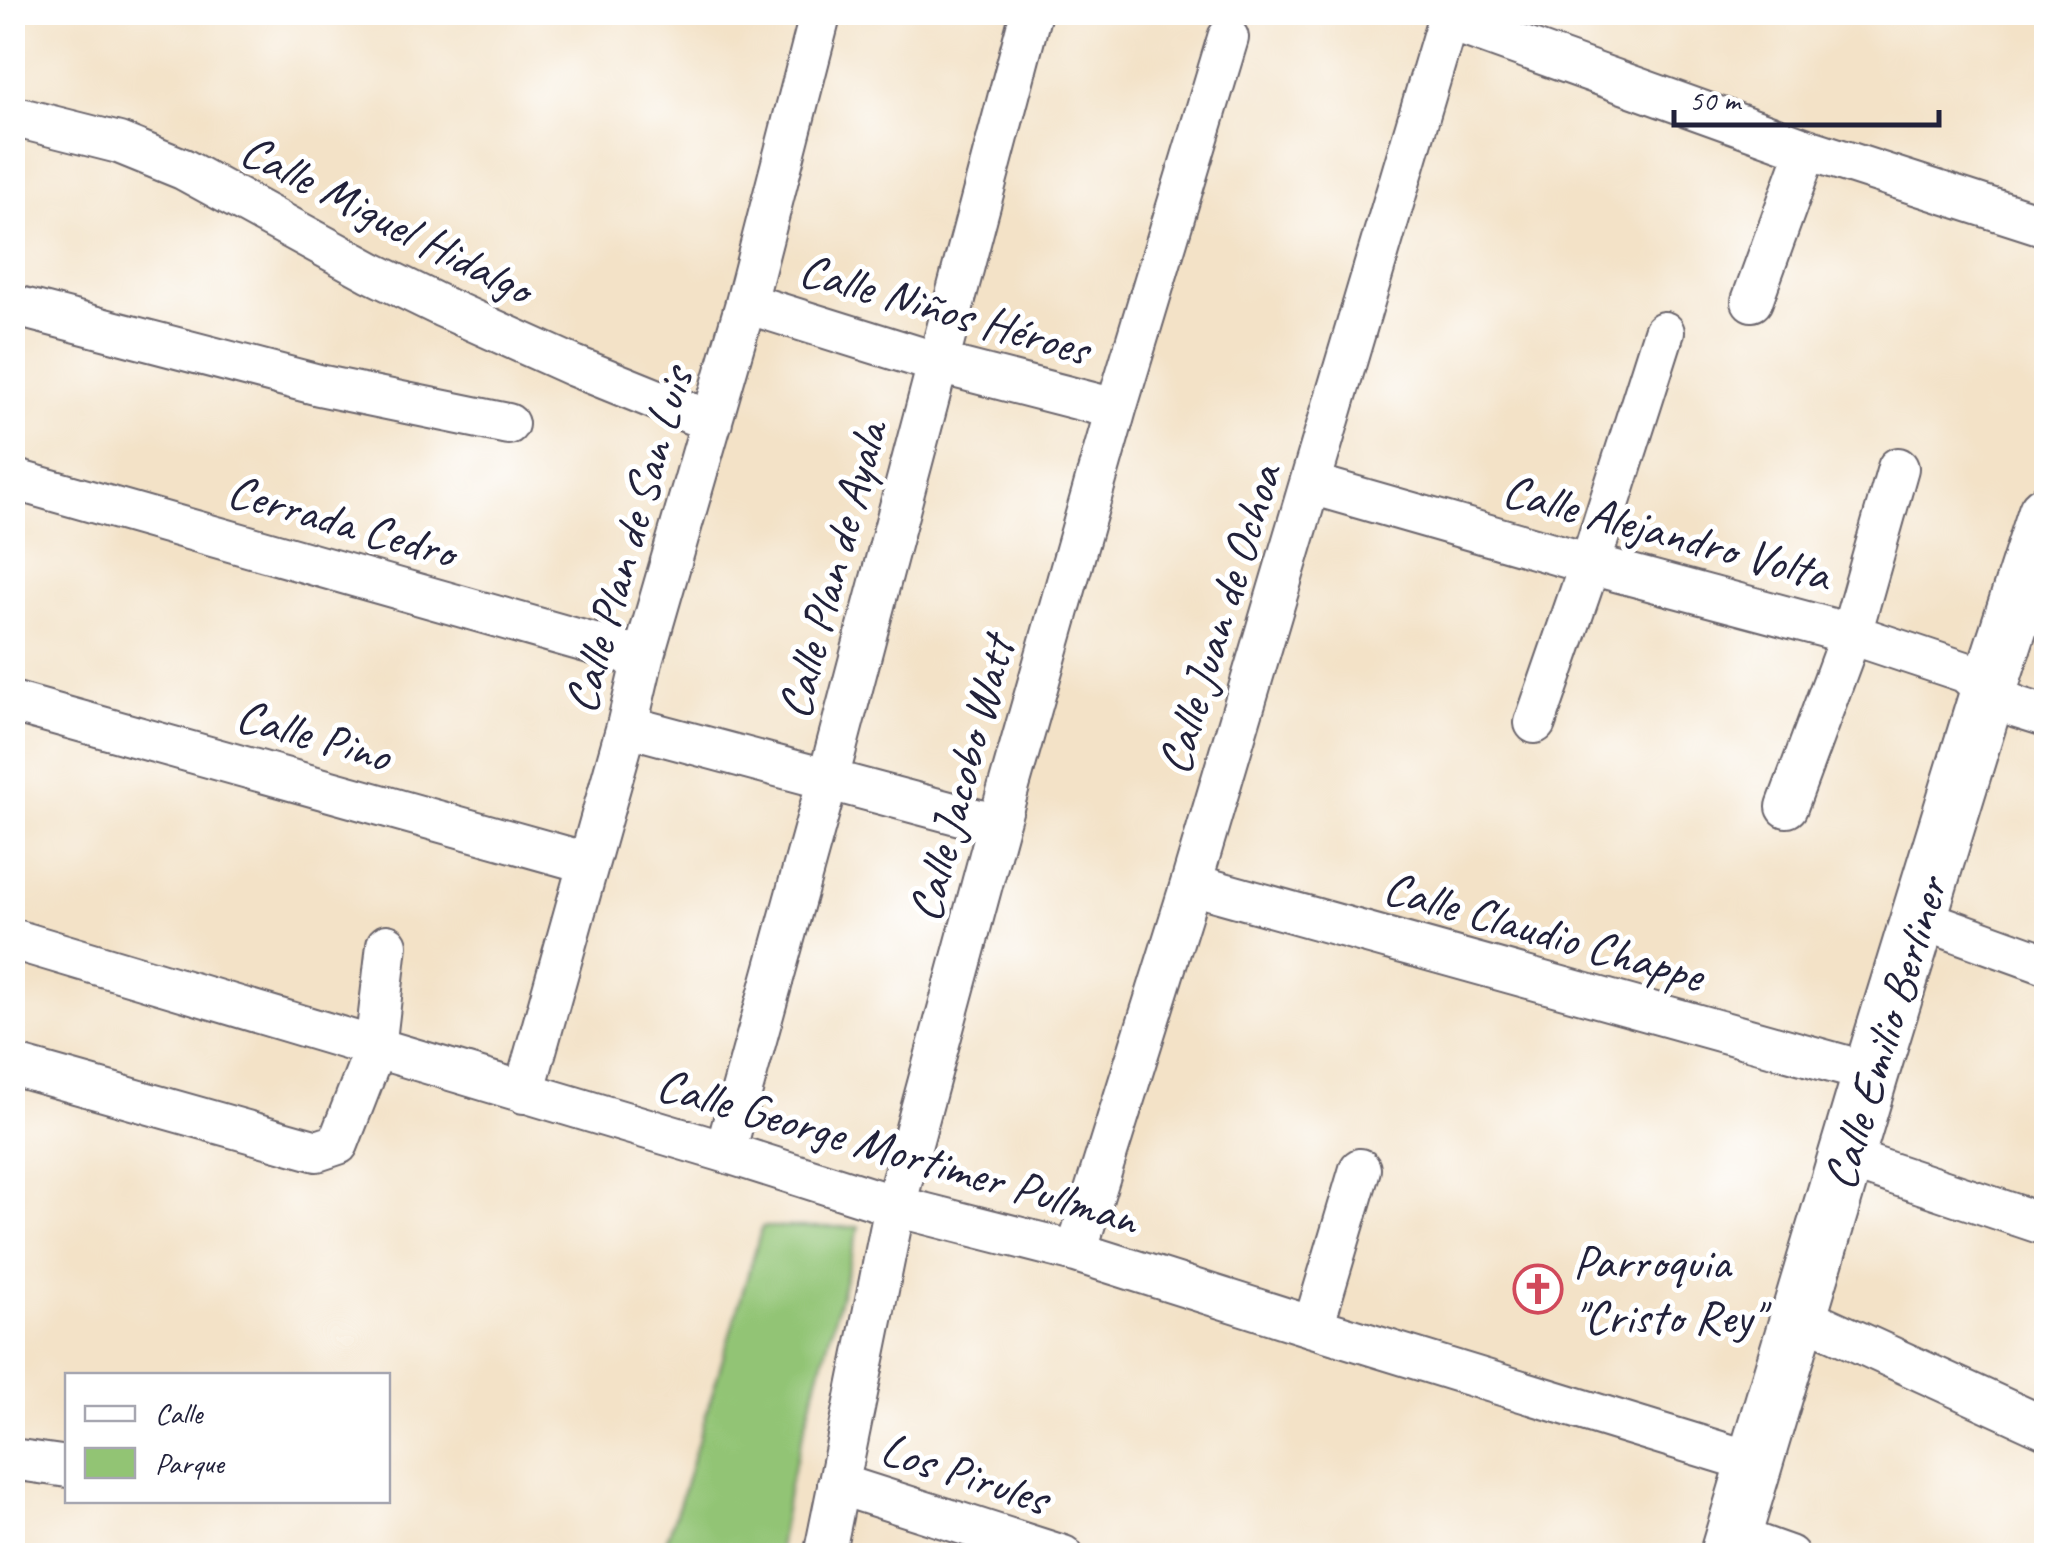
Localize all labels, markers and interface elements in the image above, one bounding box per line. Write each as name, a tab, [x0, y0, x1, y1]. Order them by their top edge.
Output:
scale bar	[1674, 65, 1939, 127]
text: 50 m	[1689, 81, 1742, 119]
street label: Calle Miguel Hidalgo	[231, 120, 547, 320]
street label: Calle Niños Héroes	[793, 239, 1100, 380]
street label: Calle Plan de San Luis	[550, 356, 707, 720]
street label: Calle Plan de Ayala	[764, 411, 901, 725]
street label: Calle Juan de Ochoa	[1143, 455, 1295, 781]
street label: Cerrada Cedro	[221, 460, 467, 583]
street label: Calle Alejandro Volta	[1497, 460, 1840, 605]
street label: Calle Jacobo Watt	[894, 625, 1029, 928]
street label: Calle Pino	[230, 684, 401, 786]
street label: Calle Claudio Chappe	[1377, 857, 1714, 1006]
street label: Calle Emilio Berliner	[1809, 866, 1962, 1197]
street label: Calle George Mortimer Pullman	[650, 1054, 1147, 1249]
place label: Parroquia "Cristo Rey"	[1573, 1232, 1773, 1347]
church icon: Parroquia "Cristo Rey"	[1512, 1263, 1564, 1315]
legend	[65, 1373, 390, 1503]
text: Calle	[155, 1394, 204, 1432]
street label: Los Pirules	[874, 1418, 1060, 1530]
text: Parque	[155, 1444, 226, 1482]

